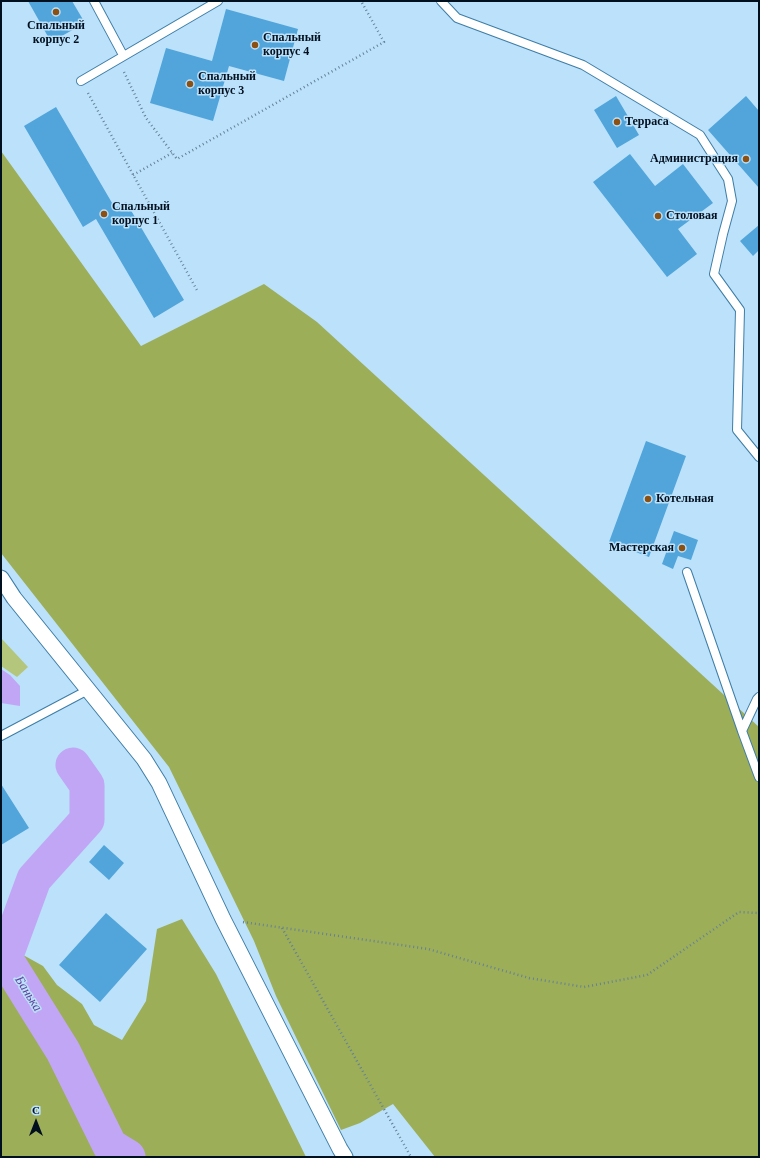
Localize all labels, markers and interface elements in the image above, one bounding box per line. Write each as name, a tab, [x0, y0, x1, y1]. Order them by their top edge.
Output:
marker: Спальный корпус 2	[51, 7, 61, 17]
place label: Спальный корпус 2	[27, 19, 85, 47]
place label: Спальный корпус 4	[263, 31, 321, 59]
marker: Спальный корпус 4	[250, 40, 260, 50]
place label: Спальный корпус 3	[198, 70, 256, 98]
marker: Спальный корпус 3	[185, 79, 195, 89]
place label: Терраса	[625, 115, 669, 129]
marker: Терраса	[612, 117, 622, 127]
place label: Администрация	[650, 152, 738, 166]
marker: Администрация	[741, 154, 751, 164]
place label: Спальный корпус 1	[112, 200, 170, 228]
marker: Спальный корпус 1	[99, 209, 109, 219]
place label: Столовая	[666, 209, 717, 223]
marker: Столовая	[653, 211, 663, 221]
place label: Котельная	[656, 492, 714, 506]
marker: Котельная	[643, 494, 653, 504]
place label: Мастерская	[609, 541, 674, 555]
marker: Мастерская	[677, 543, 687, 553]
water label: Банька	[11, 973, 45, 1015]
north arrow	[16, 1102, 56, 1142]
text: С	[32, 1104, 40, 1116]

